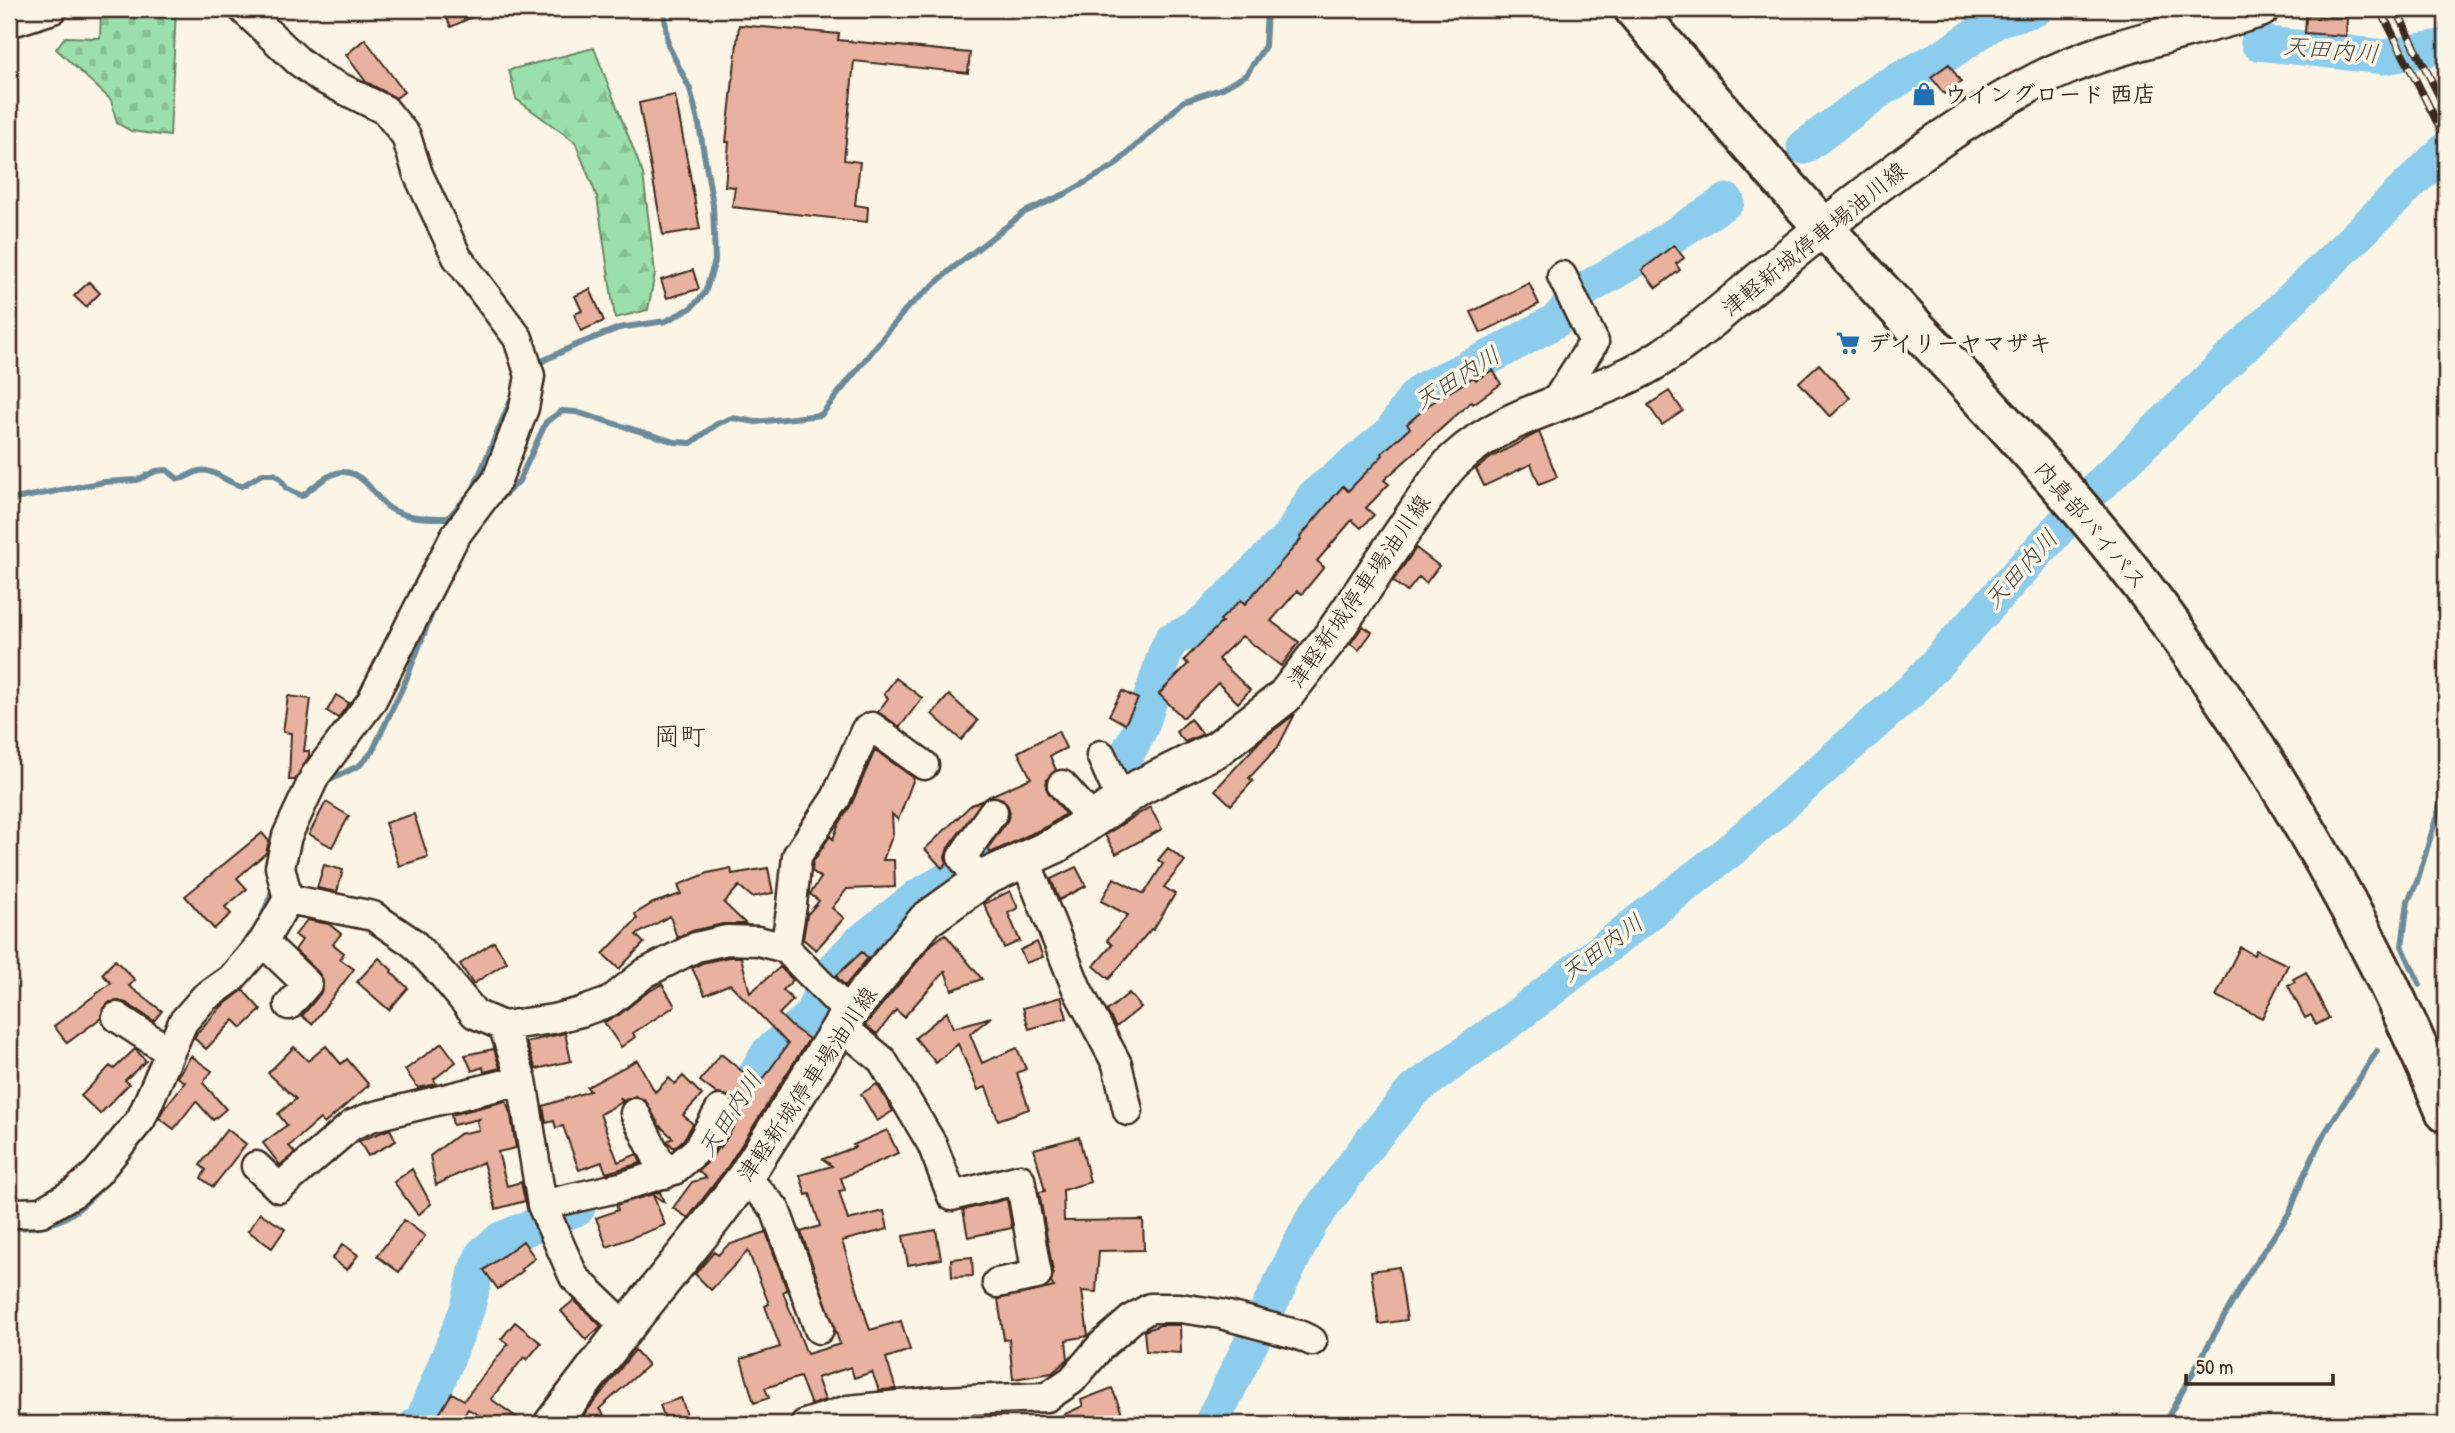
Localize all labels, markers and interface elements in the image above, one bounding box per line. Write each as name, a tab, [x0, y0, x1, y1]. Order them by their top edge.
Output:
water label: 天田内川	[2282, 29, 2380, 69]
place label: ウイングロード 西店	[1944, 78, 2156, 109]
shop icon: ウイングロード 西店	[1910, 80, 1938, 108]
street label: 津軽新城停車場油川線	[1715, 154, 1913, 323]
place label: デイリーヤマザキ	[1868, 327, 2052, 358]
supermarket icon: デイリーヤマザキ	[1834, 329, 1862, 357]
water label: 天田内川	[1407, 338, 1506, 416]
street label: 内真部バイパス	[2028, 453, 2155, 596]
street label: 津軽新城停車場油川線	[1280, 488, 1437, 694]
water label: 天田内川	[1976, 522, 2064, 615]
district label: 岡町	[654, 718, 706, 753]
water label: 天田内川	[1553, 906, 1649, 989]
street label: 津軽新城停車場油川線	[729, 980, 884, 1188]
water label: 天田内川	[690, 1064, 769, 1162]
scale bar	[2186, 1342, 2332, 1386]
text: 50 m	[2196, 1352, 2233, 1381]

